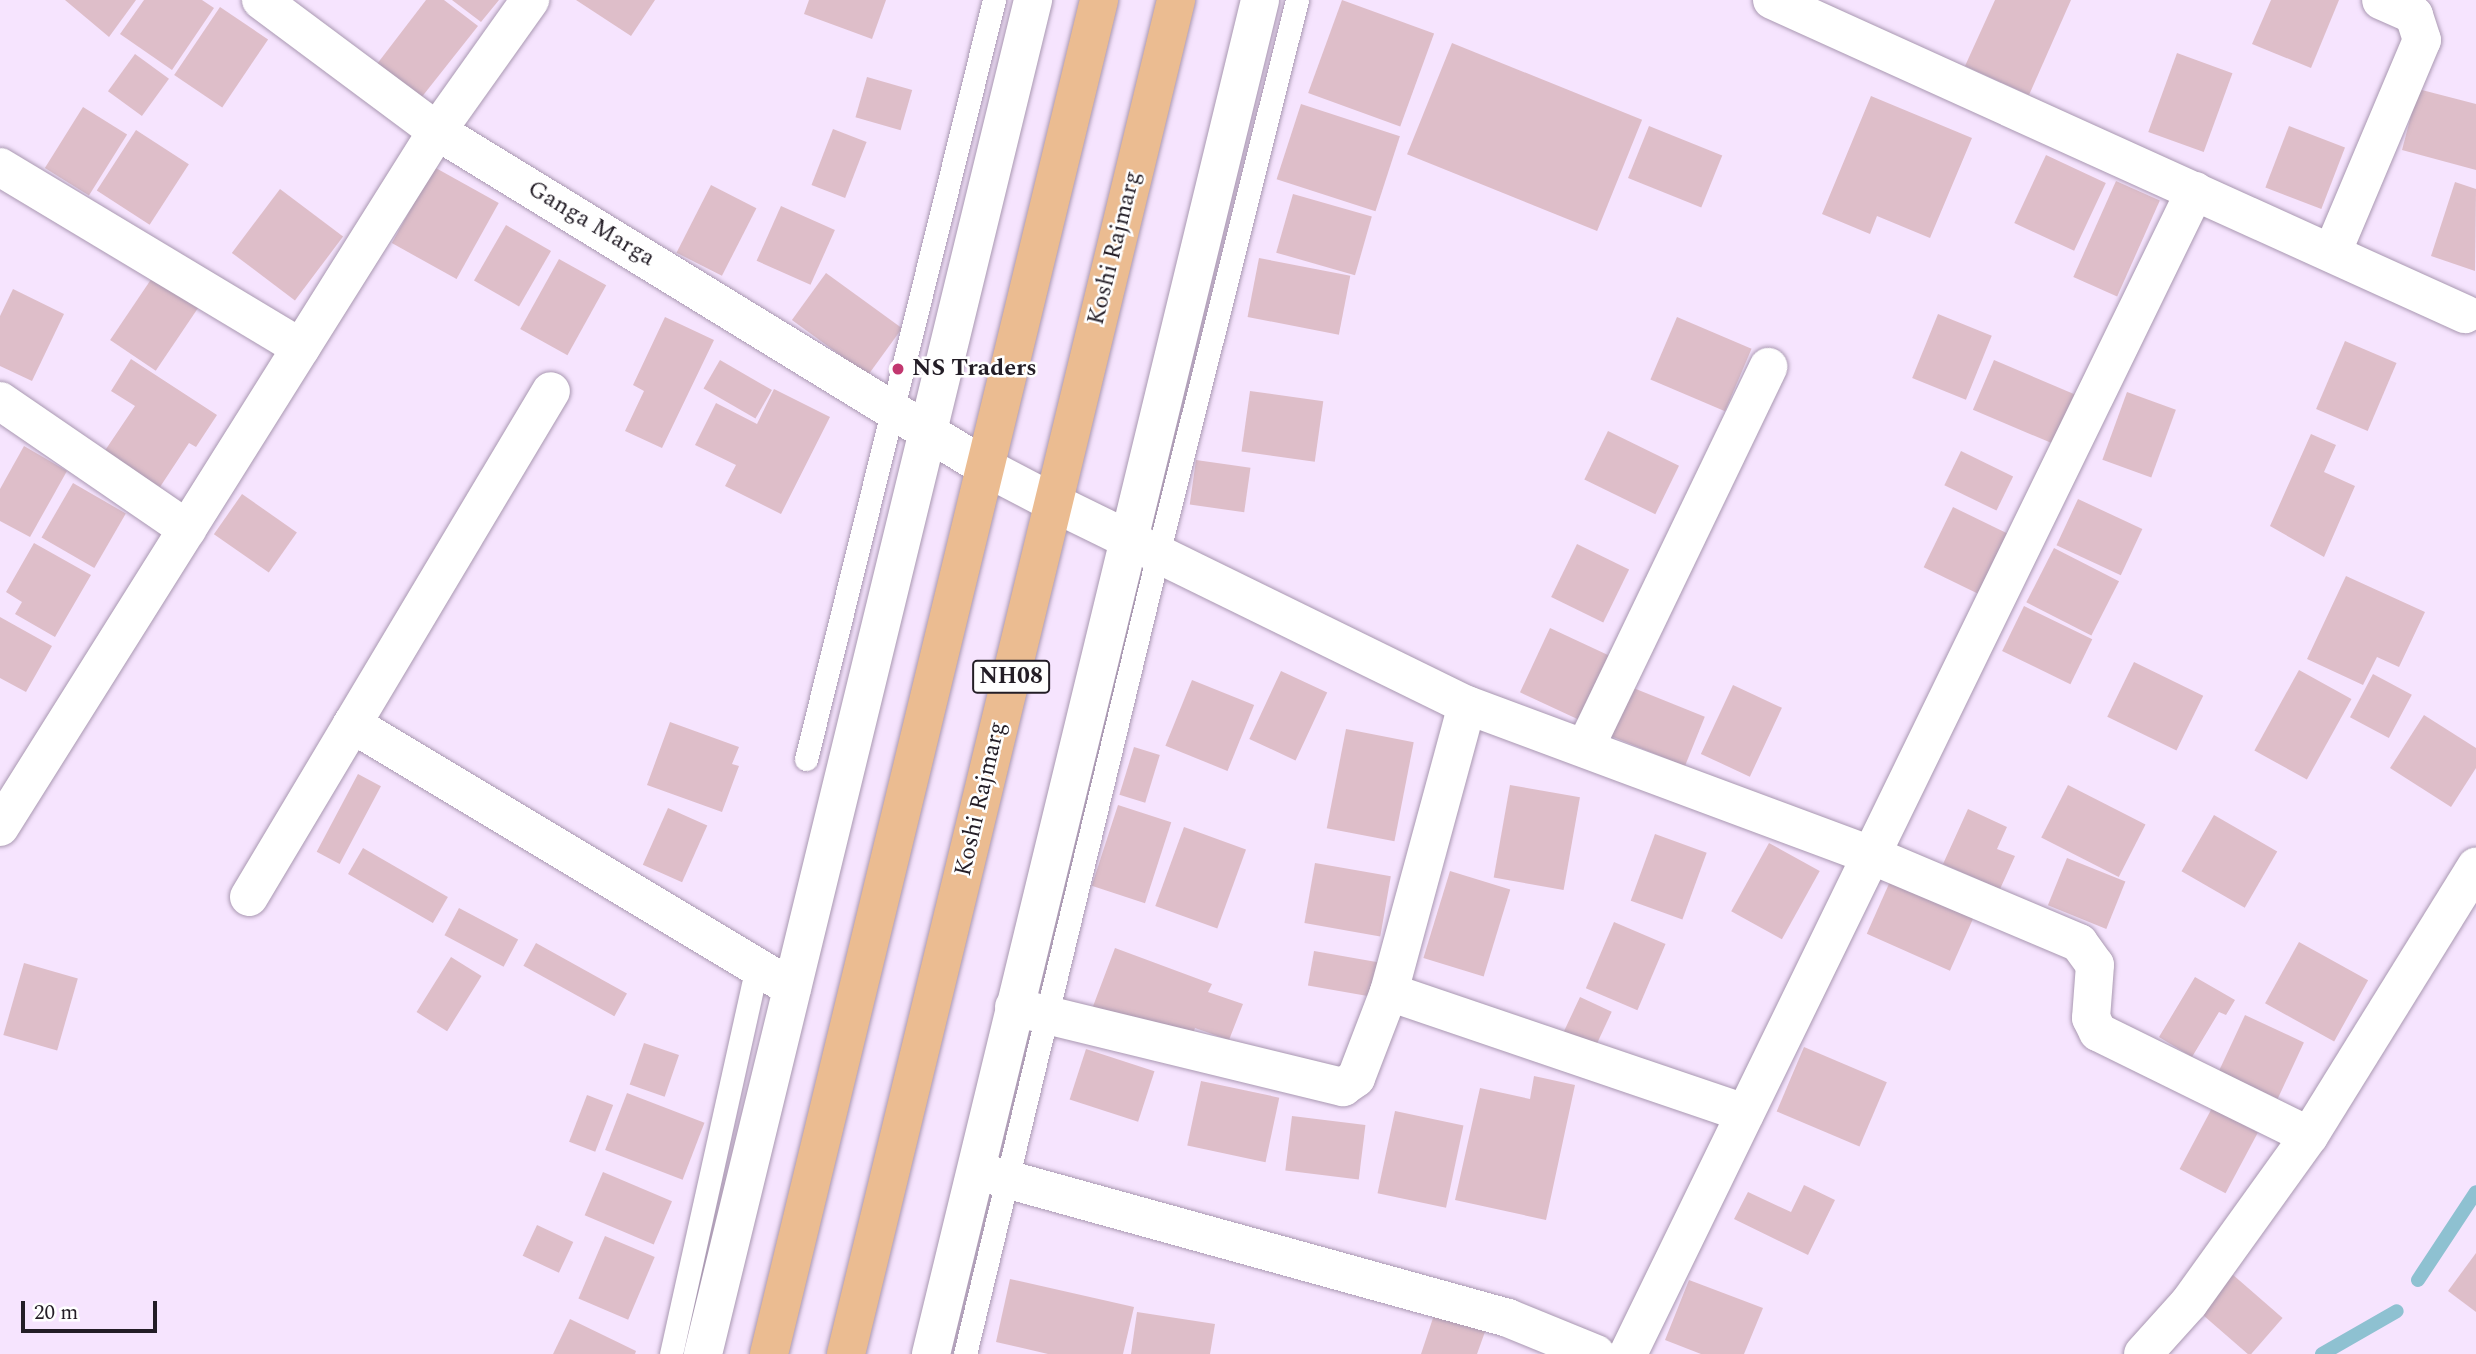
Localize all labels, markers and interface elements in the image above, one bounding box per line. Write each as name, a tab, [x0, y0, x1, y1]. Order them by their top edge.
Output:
street label: Koshi Rajmarg	[1082, 168, 1148, 328]
street label: Ganga Marga	[522, 175, 660, 273]
place label: NS Traders	[912, 355, 1037, 383]
marker: NS Traders	[890, 361, 906, 377]
road number: NH08	[971, 657, 1051, 696]
street label: Koshi Rajmarg	[949, 719, 1013, 879]
scale bar	[24, 1288, 161, 1332]
text: 20 m	[34, 1297, 78, 1329]

